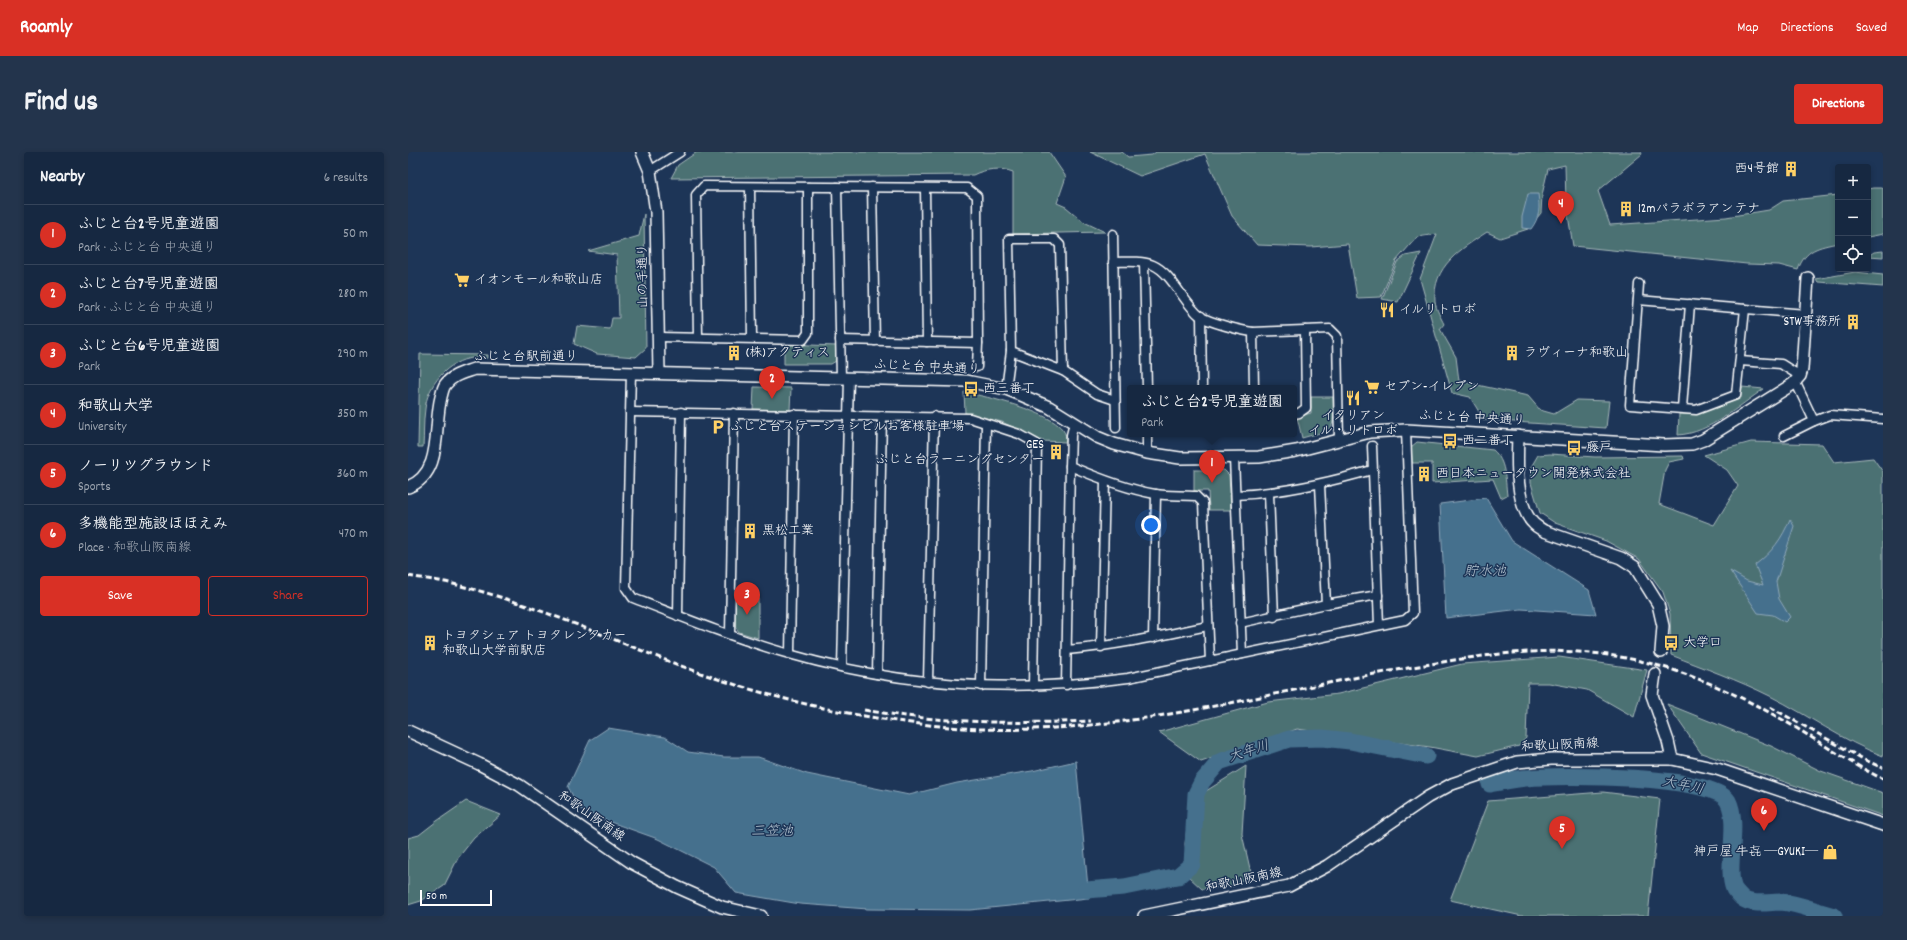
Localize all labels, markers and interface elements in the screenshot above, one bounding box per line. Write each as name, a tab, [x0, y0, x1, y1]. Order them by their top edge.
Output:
text: Roamly	[20, 15, 72, 42]
text: Map	[1737, 18, 1759, 38]
text: Directions	[1781, 18, 1834, 38]
text: Saved	[1856, 18, 1887, 38]
text: Find us	[24, 84, 98, 124]
button: Directions	[1794, 84, 1883, 124]
place label: 西4号館	[1735, 160, 1779, 179]
building icon: 西4号館	[1782, 160, 1800, 178]
map controls	[1835, 164, 1871, 272]
button: +	[1835, 164, 1871, 200]
text: Nearby	[40, 166, 84, 190]
text: 6 results	[324, 169, 368, 188]
pin: 4	[1548, 191, 1574, 224]
building icon: 12mパラボラアンテナ	[1617, 200, 1635, 218]
place label: 12mパラボラアンテナ	[1638, 200, 1760, 219]
button: −	[1835, 200, 1871, 236]
text: ふじと台2号児童遊園	[78, 214, 220, 236]
text: 1	[52, 225, 54, 244]
text: 50 m	[343, 225, 368, 244]
button: locate	[1835, 236, 1871, 272]
text: Park · ふじと台 中央通り	[78, 239, 216, 258]
street label: 山の手通り	[634, 243, 654, 309]
supermarket icon: イオンモール和歌山店	[453, 271, 471, 289]
place label: イオンモール和歌山店	[474, 271, 603, 290]
text: ふじと台7号児童遊園	[78, 274, 219, 296]
text: 2	[50, 285, 56, 304]
text: 280 m	[338, 285, 368, 304]
text: Park · ふじと台 中央通り	[78, 299, 216, 318]
restaurant icon: イルリトロボ	[1378, 301, 1396, 319]
place label: イルリトロボ	[1399, 301, 1476, 320]
place label: STW事務所	[1784, 313, 1841, 332]
building icon: STW事務所	[1844, 313, 1862, 331]
text: ふじと台6号児童遊園	[78, 336, 220, 358]
building icon: (株)アクティス	[725, 344, 743, 362]
place label: (株)アクティス	[746, 344, 830, 363]
building icon: ラヴィーナ和歌山	[1503, 344, 1521, 362]
place label: ラヴィーナ和歌山	[1524, 344, 1628, 363]
text: 3	[50, 345, 56, 364]
text: 290 m	[337, 345, 368, 364]
street label: ふじと台駅前通り	[474, 348, 578, 367]
street label: ふじと台 中央通り	[873, 356, 981, 380]
text: Park	[78, 358, 100, 377]
pin: 2	[759, 366, 785, 399]
supermarket icon: セブン-イレブン	[1363, 378, 1381, 396]
place label: セブン-イレブン	[1384, 378, 1479, 397]
bus stop icon: 西三番丁	[962, 380, 980, 398]
place label: 西三番丁	[983, 380, 1035, 399]
popup	[1127, 385, 1297, 437]
restaurant icon: イタリアン イル・リトロボ	[1344, 389, 1362, 407]
text: ふじと台2号児童遊園	[1141, 392, 1283, 414]
text: 和歌山大学	[78, 396, 153, 418]
text: 4	[50, 405, 56, 424]
text: 350 m	[337, 405, 368, 424]
place label: イタリアン イル・リトロボ	[1308, 407, 1398, 441]
street label: ふじと台 中央通り	[1418, 407, 1526, 431]
text: Park	[1141, 414, 1163, 433]
text: University	[78, 418, 127, 437]
parking icon: ふじと台ステーションビルお客様駐車場	[709, 418, 727, 436]
place label: ふじと台ステーションビルお客様駐車場	[730, 418, 964, 437]
bus stop icon: 西二番丁	[1441, 432, 1459, 450]
place label: 西二番丁	[1462, 432, 1514, 451]
place label: GES ふじと台ラーニングセンター	[876, 436, 1044, 470]
bus stop icon: 藤戸	[1565, 439, 1583, 457]
place label: 藤戸	[1586, 439, 1612, 458]
building icon: GES ふじと台ラーニングセンター	[1047, 443, 1065, 461]
pin: 1	[1199, 450, 1225, 483]
text: ノーリツグラウンド	[78, 456, 213, 478]
text: 5	[50, 465, 56, 484]
text: 360 m	[337, 465, 368, 484]
building icon: 西日本ニュータウン開発株式会社	[1415, 465, 1433, 483]
place label: 西日本ニュータウン開発株式会社	[1436, 465, 1631, 484]
text: Sports	[78, 478, 111, 497]
text: 多機能型施設ほほえみ	[78, 514, 228, 536]
your location	[1141, 515, 1161, 535]
building icon: 黒松工業	[741, 522, 759, 540]
place label: 黒松工業	[762, 522, 814, 541]
text: 6	[50, 525, 56, 544]
text: 470 m	[339, 525, 368, 544]
text: Place · 和歌山阪南線	[78, 539, 191, 558]
water label: 貯水池	[1464, 562, 1507, 582]
button: Save	[40, 576, 200, 616]
button: Share	[208, 576, 368, 616]
pin: 3	[734, 582, 760, 615]
place label: トヨタシェア トヨタレンタカー 和歌山大学前駅店	[442, 627, 626, 661]
building icon: トヨタシェア トヨタレンタカー 和歌山大学前駅店	[421, 634, 439, 652]
bus stop icon: 大学口	[1662, 634, 1680, 652]
place label: 大学口	[1683, 634, 1722, 653]
street label: 和歌山阪南線	[1521, 734, 1600, 758]
water label: 大年川	[1226, 736, 1272, 768]
water label: 大年川	[1660, 772, 1706, 800]
street label: 和歌山阪南線	[554, 787, 629, 848]
pin: 6	[1751, 798, 1777, 831]
pin: 5	[1549, 816, 1575, 849]
water label: 三笠池	[751, 822, 794, 842]
place label: 神戸屋 牛㐂 ―GYUKI―	[1693, 843, 1819, 862]
shop icon: 神戸屋 牛㐂 ―GYUKI―	[1821, 843, 1839, 861]
street label: 和歌山阪南線	[1204, 863, 1285, 898]
scale bar	[420, 888, 492, 907]
text: 50 m	[426, 889, 447, 905]

